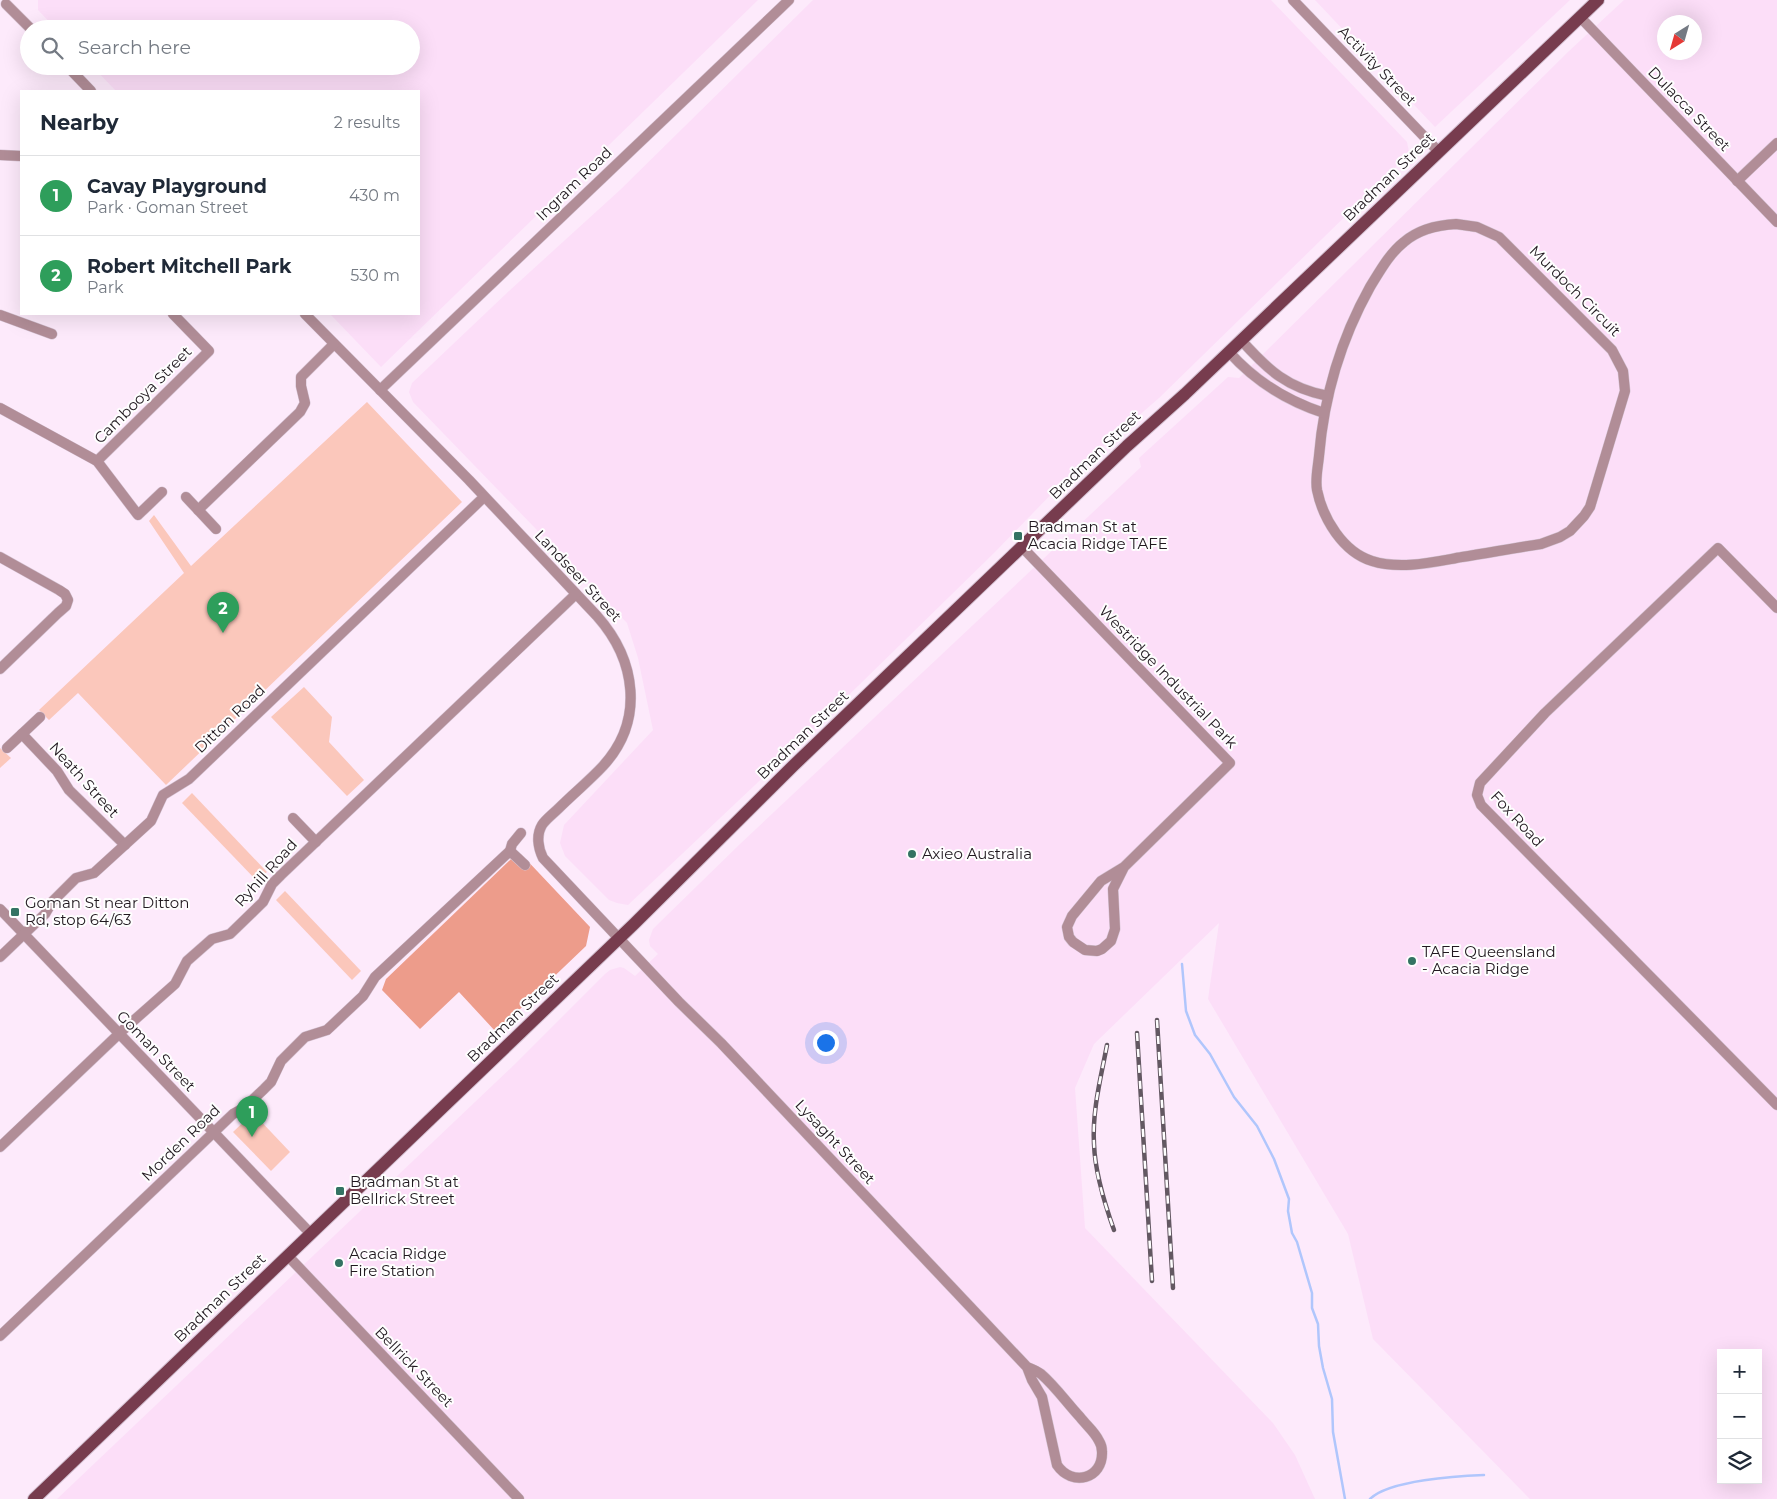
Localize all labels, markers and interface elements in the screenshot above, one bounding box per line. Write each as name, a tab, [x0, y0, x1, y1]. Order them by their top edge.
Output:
north arrow	[1657, 15, 1702, 60]
search box	[20, 20, 420, 75]
street label: Activity Street	[1334, 22, 1420, 110]
icon: search	[38, 34, 66, 62]
text: Search here	[78, 36, 191, 59]
street label: Dulacca Street	[1644, 62, 1734, 155]
text: Nearby	[40, 110, 119, 135]
text: 2 results	[334, 113, 400, 132]
street label: Bradman Street	[1339, 128, 1438, 225]
street label: Ingram Road	[532, 143, 616, 225]
text: Cavay Playground	[87, 175, 267, 198]
text: 1	[53, 186, 59, 205]
text: 430 m	[349, 186, 400, 205]
text: Park · Goman Street	[87, 198, 248, 217]
street label: Murdoch Circuit	[1526, 241, 1625, 340]
text: Robert Mitchell Park	[87, 255, 292, 278]
text: 2	[51, 266, 61, 285]
text: 530 m	[350, 266, 400, 285]
text: Park	[87, 278, 124, 297]
street label: Cambooya Street	[90, 342, 195, 447]
street label: Bradman Street	[1045, 406, 1144, 503]
place label: Bradman St at Acacia Ridge TAFE	[1028, 517, 1168, 553]
street label: Landseer Street	[531, 526, 626, 626]
marker: Bradman St at Acacia Ridge TAFE	[1012, 530, 1024, 542]
pin: 2	[207, 592, 239, 633]
street label: Westridge Industrial Park	[1095, 601, 1242, 752]
street label: Ditton Road	[190, 680, 269, 757]
street label: Bradman Street	[753, 686, 852, 783]
street label: Neath Street	[45, 738, 123, 821]
street label: Fox Road	[1487, 787, 1548, 851]
street label: Ryhill Road	[230, 835, 301, 910]
place label: Axieo Australia	[922, 844, 1032, 863]
marker: Axieo Australia	[906, 848, 918, 860]
place label: Goman St near Ditton Rd, stop 64/63	[25, 893, 189, 929]
marker: Goman St near Ditton Rd, stop 64/63	[9, 906, 21, 918]
place label: TAFE Queensland - Acacia Ridge	[1422, 942, 1556, 978]
marker: TAFE Queensland - Acacia Ridge	[1406, 955, 1418, 967]
street label: Bradman Street	[463, 969, 562, 1066]
street label: Goman Street	[113, 1006, 200, 1095]
your location	[813, 1030, 839, 1056]
street label: Lysaght Street	[791, 1095, 879, 1188]
pin: 1	[236, 1096, 268, 1137]
street label: Morden Road	[137, 1100, 224, 1185]
place label: Bradman St at Bellrick Street	[350, 1172, 459, 1208]
marker: Bradman St at Bellrick Street	[334, 1185, 346, 1197]
place label: Acacia Ridge Fire Station	[349, 1244, 447, 1280]
street label: Bradman Street	[170, 1249, 269, 1346]
marker: Acacia Ridge Fire Station	[333, 1257, 345, 1269]
street label: Bellrick Street	[371, 1322, 458, 1411]
map controls	[1717, 1349, 1762, 1484]
button: +	[1717, 1349, 1762, 1394]
button: −	[1717, 1394, 1762, 1439]
button: layers	[1717, 1439, 1762, 1484]

